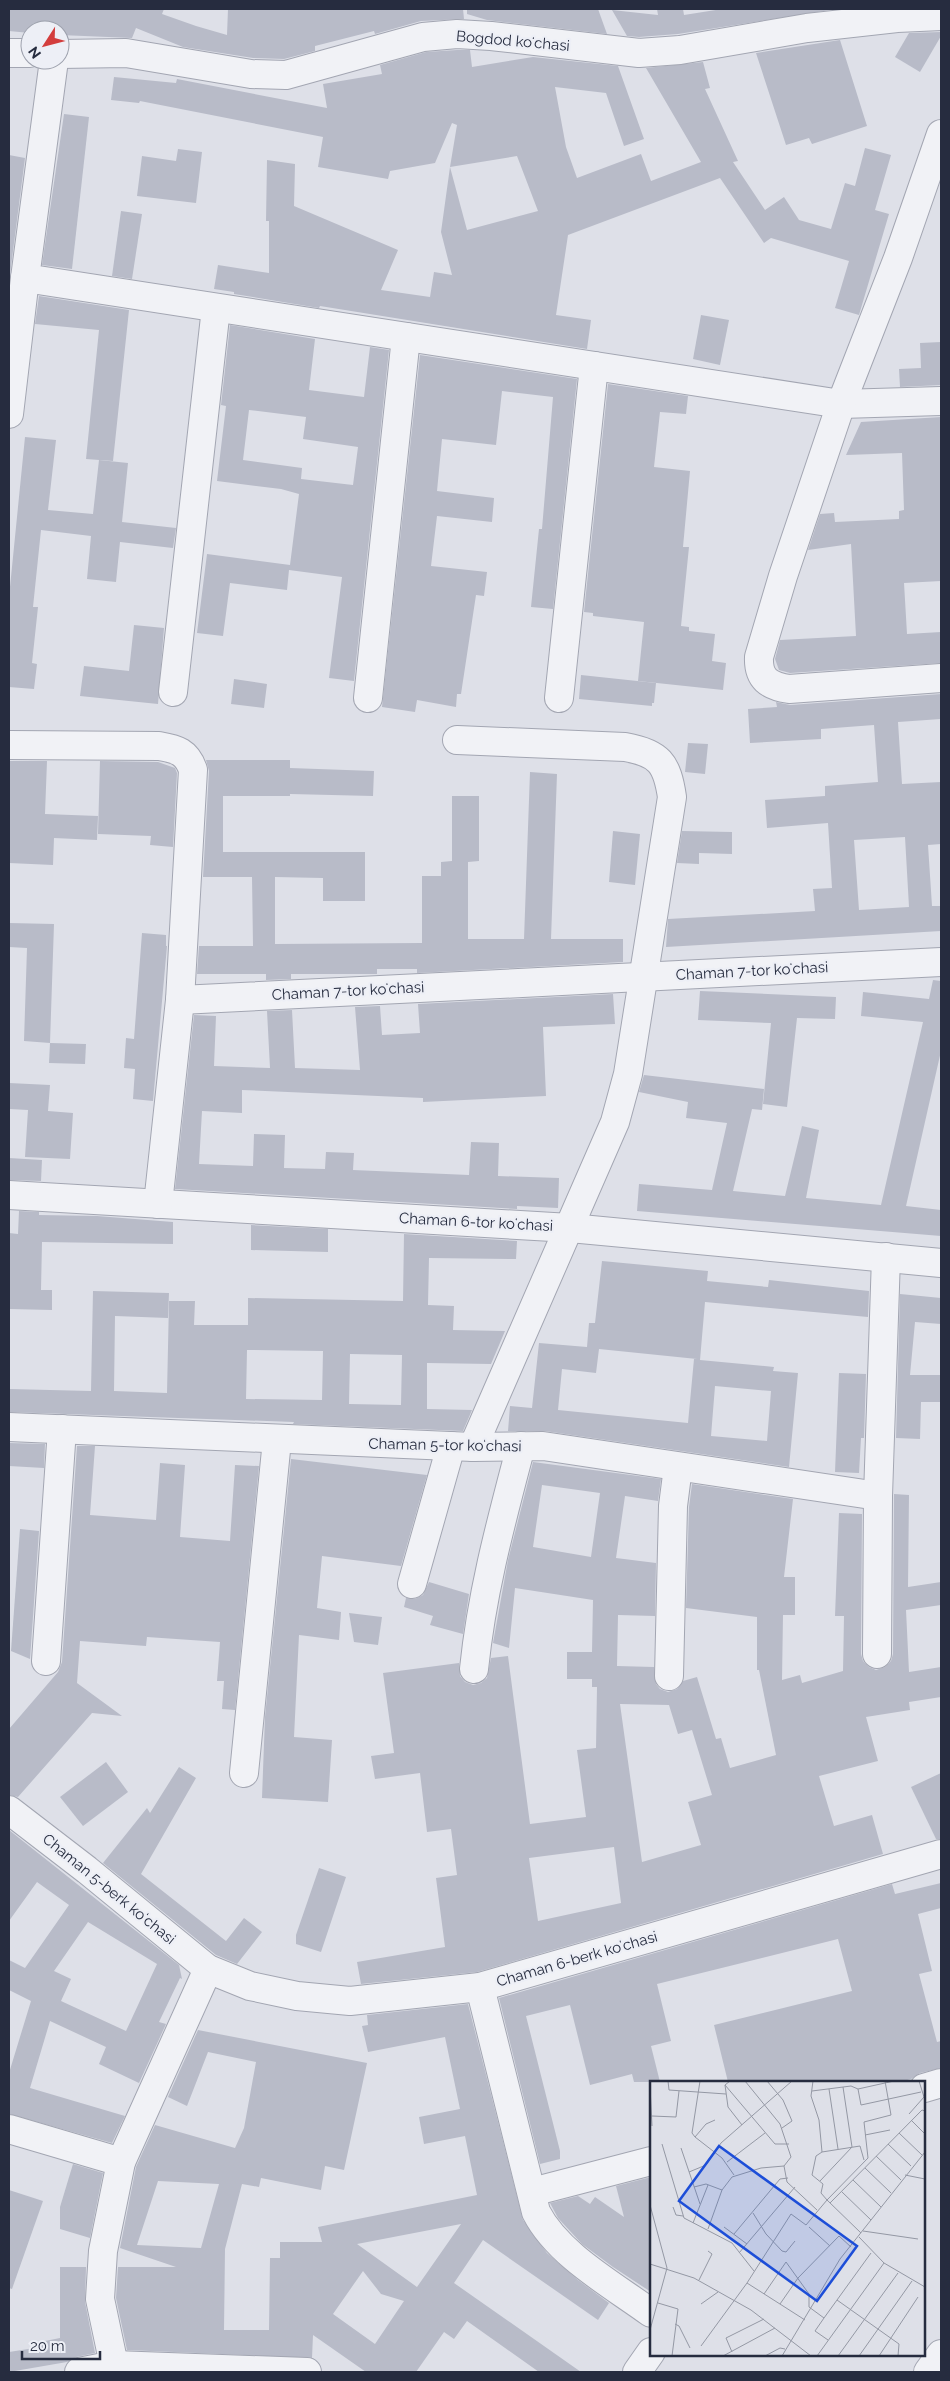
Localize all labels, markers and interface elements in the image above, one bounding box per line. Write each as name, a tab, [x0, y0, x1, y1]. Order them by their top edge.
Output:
north arrow	[20, 20, 70, 70]
street label: Bogdod koʻchasi	[455, 27, 571, 55]
text: N	[25, 44, 44, 62]
street label: Chaman 7-tor koʻchasi	[675, 958, 829, 984]
street label: Chaman 7-tor koʻchasi	[271, 978, 425, 1004]
street label: Chaman 6-tor koʻchasi	[399, 1209, 553, 1235]
street label: Chaman 5-tor koʻchasi	[368, 1435, 522, 1455]
street label: Chaman 5-berk koʻchasi	[39, 1830, 179, 1948]
street label: Chaman 6-berk koʻchasi	[494, 1927, 660, 1991]
inset map	[650, 2081, 925, 2356]
scale bar	[22, 2328, 100, 2360]
text: 20 m	[30, 2337, 65, 2355]

